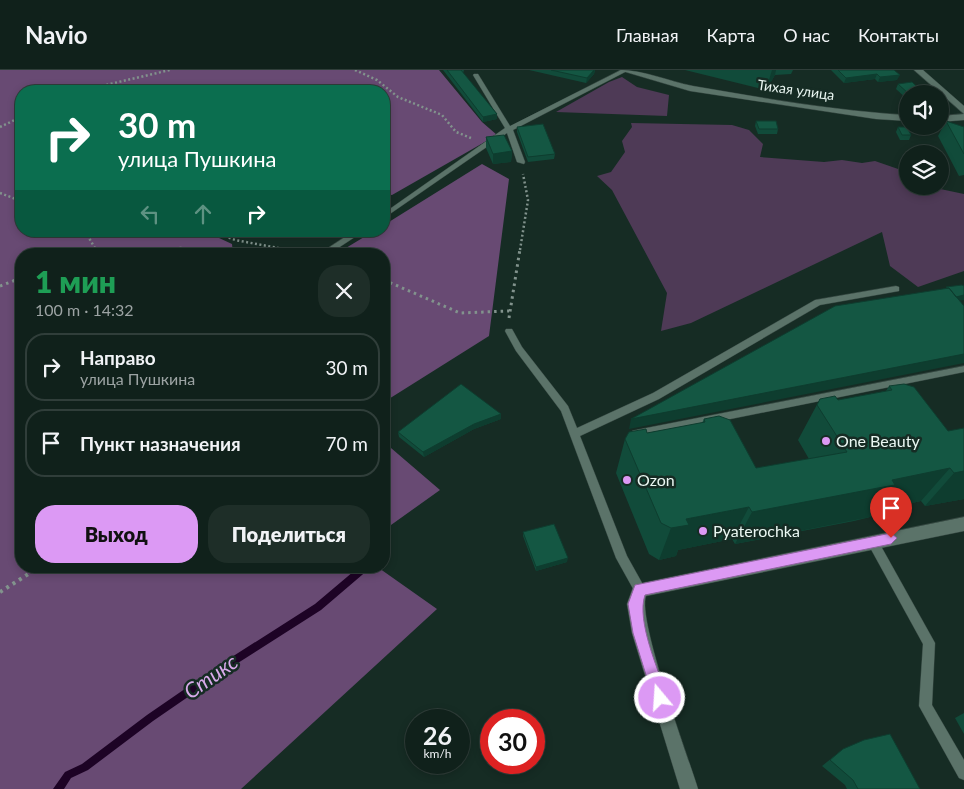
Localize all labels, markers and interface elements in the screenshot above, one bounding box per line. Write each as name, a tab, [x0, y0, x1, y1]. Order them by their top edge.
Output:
text: Navio	[25, 20, 88, 49]
text: Главная	[616, 24, 679, 46]
text: Карта	[707, 24, 755, 46]
text: О нас	[783, 24, 830, 46]
text: Контакты	[858, 24, 939, 46]
street label: Тихая улица	[757, 76, 836, 103]
map controls	[899, 85, 949, 195]
button: sound	[899, 85, 949, 135]
text: 30 m	[118, 103, 196, 145]
icon: right	[35, 105, 100, 170]
text: улица Пушкина	[118, 145, 276, 172]
button: layers	[899, 145, 949, 195]
icon: left	[136, 200, 164, 228]
icon: ahead	[189, 200, 217, 228]
icon: right	[242, 200, 270, 228]
text: 1 мин	[35, 263, 116, 299]
button: close	[318, 265, 370, 317]
text: 100 m · 14:32	[35, 300, 134, 319]
text: Направо	[80, 346, 156, 369]
icon: right	[37, 353, 65, 381]
text: 30 m	[325, 356, 368, 379]
text: улица Пушкина	[80, 369, 195, 388]
icon: arrive	[37, 429, 65, 457]
place label: One Beauty	[836, 431, 920, 450]
text: Пункт назначения	[80, 432, 241, 455]
text: 70 m	[325, 432, 368, 455]
marker: One Beauty	[820, 435, 832, 447]
place label: Ozon	[637, 470, 675, 489]
marker: Ozon	[621, 474, 633, 486]
pin	[870, 487, 912, 538]
icon: arrive	[877, 494, 905, 522]
button: Выход	[35, 505, 198, 563]
button: Поделиться	[208, 505, 370, 563]
place label: Pyaterochka	[713, 521, 800, 540]
marker: Pyaterochka	[697, 525, 709, 537]
water label: Стикс	[178, 648, 242, 703]
position arrow	[633, 671, 685, 723]
speed limit sign: 30	[480, 709, 545, 774]
text: 26	[423, 720, 452, 750]
text: km/h	[423, 746, 452, 761]

